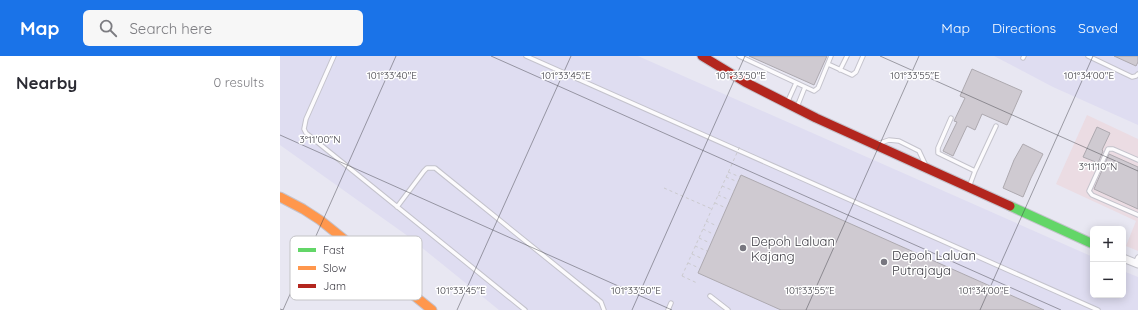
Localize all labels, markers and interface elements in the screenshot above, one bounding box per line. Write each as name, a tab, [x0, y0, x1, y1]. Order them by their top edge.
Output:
search box	[83, 10, 363, 46]
text: Map	[20, 16, 59, 40]
icon: search	[97, 17, 119, 39]
text: Search here	[129, 19, 212, 38]
text: Map	[941, 19, 970, 37]
text: Directions	[992, 19, 1056, 37]
text: Saved	[1078, 19, 1118, 37]
text: 101°33'40"E	[367, 69, 417, 82]
text: 101°33'45"E	[541, 69, 591, 82]
text: 101°33'50"E	[716, 69, 766, 82]
text: 101°33'55"E	[890, 69, 940, 82]
text: 101°34'00"E	[1064, 69, 1115, 82]
text: Nearby	[16, 72, 77, 93]
text: 0 results	[213, 74, 264, 90]
text: 3°11'00"N	[300, 133, 340, 146]
text: 3°11'10"N	[1079, 160, 1117, 173]
map controls	[1090, 226, 1126, 298]
button: +	[1090, 226, 1126, 262]
place label: Depoh Laluan Kajang	[751, 233, 835, 264]
legend	[290, 236, 422, 300]
text: Fast	[323, 243, 345, 257]
marker: Depoh Laluan Kajang	[738, 243, 748, 253]
place label: Depoh Laluan Putrajaya	[892, 247, 976, 278]
marker: Depoh Laluan Putrajaya	[879, 257, 889, 267]
text: Slow	[323, 261, 347, 275]
button: −	[1090, 262, 1126, 298]
text: Jam	[323, 279, 346, 293]
text: 101°33'45"E	[436, 284, 486, 297]
text: 101°33'50"E	[611, 284, 661, 297]
text: 101°33'55"E	[785, 284, 835, 297]
text: 101°34'00"E	[959, 284, 1010, 297]

